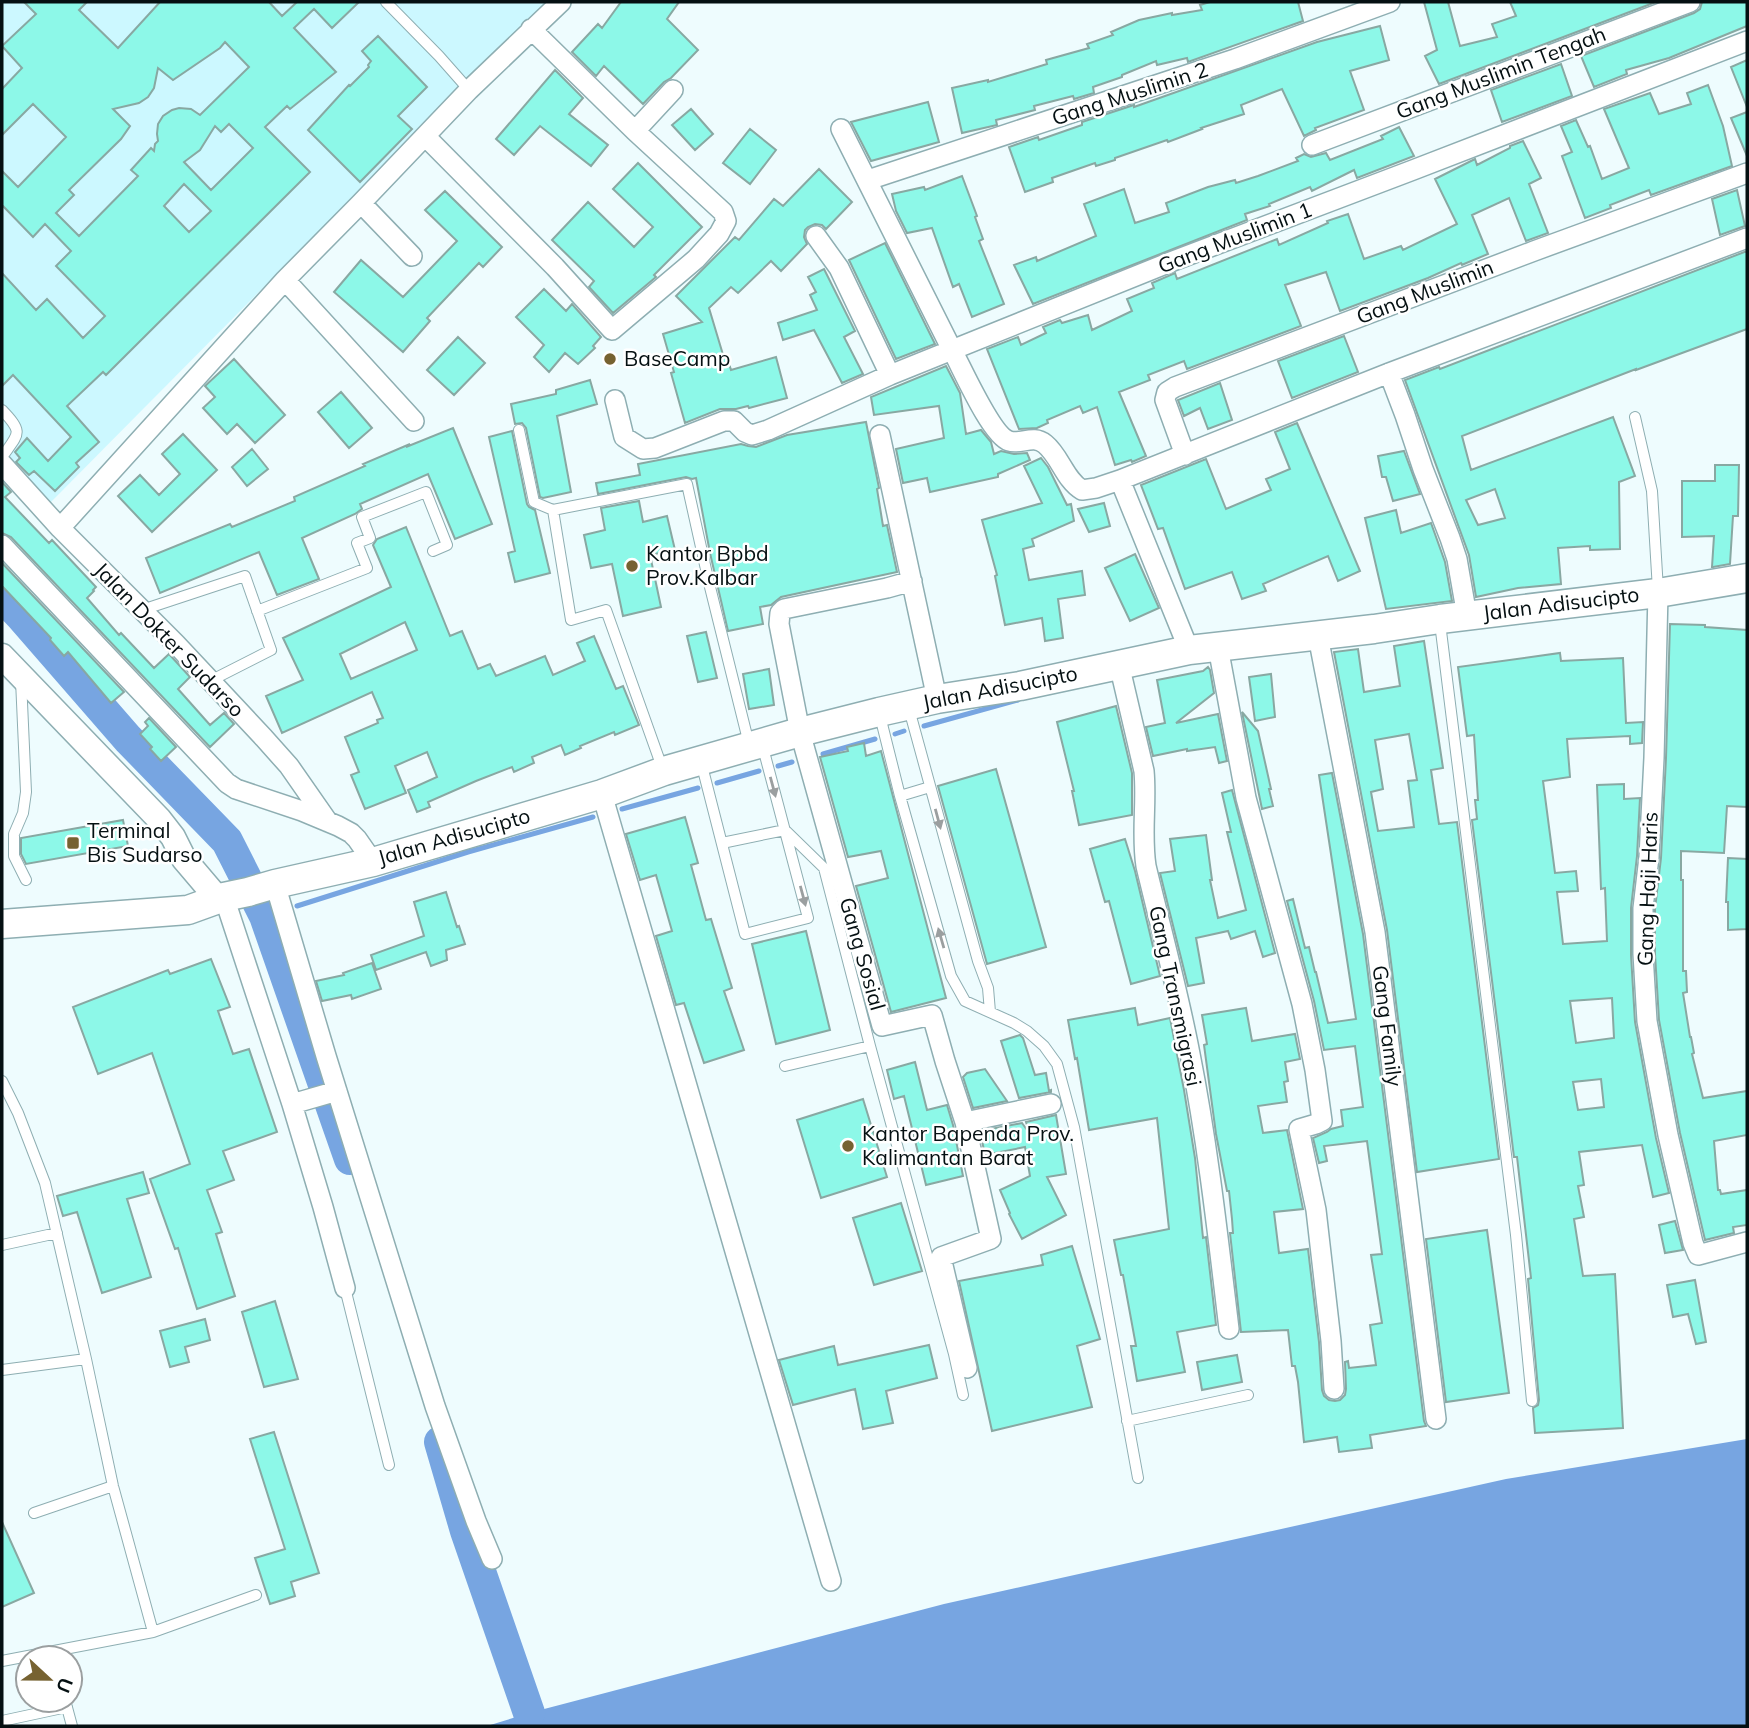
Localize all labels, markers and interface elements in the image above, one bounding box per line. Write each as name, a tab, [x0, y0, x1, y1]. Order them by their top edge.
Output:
street label: Gang Muslimin Tengah	[1392, 20, 1609, 124]
street label: Gang Muslimin 2	[1048, 56, 1211, 131]
street label: Gang Muslimin 1	[1154, 196, 1315, 278]
street label: Gang Muslimin	[1352, 253, 1497, 329]
place label: BaseCamp	[624, 345, 730, 371]
marker: BaseCamp	[602, 351, 618, 367]
place label: Kantor Bpbd Prov.Kalbar	[646, 540, 769, 590]
street label: Jalan Dokter Sudarso	[89, 556, 250, 722]
marker: Kantor Bpbd Prov.Kalbar	[624, 558, 640, 574]
street label: Jalan Adisucipto	[1481, 581, 1641, 626]
street label: Jalan Adisucipto	[920, 659, 1080, 715]
one-way arrow	[768, 776, 779, 798]
street label: Jalan Adisucipto	[374, 802, 533, 870]
one-way arrow	[934, 809, 944, 830]
street label: Gang Haji Haris	[1631, 811, 1663, 967]
place label: Terminal Bis Sudarso	[87, 817, 203, 867]
marker: Terminal Bis Sudarso	[65, 835, 81, 851]
one-way arrow	[798, 886, 808, 907]
street label: Gang Sosial	[834, 894, 892, 1013]
street label: Gang Transmigrasi	[1144, 903, 1208, 1088]
one-way arrow	[935, 927, 945, 948]
street label: Gang Family	[1368, 964, 1408, 1088]
place label: Kantor Bapenda Prov. Kalimantan Barat	[862, 1120, 1074, 1170]
marker: Kantor Bapenda Prov. Kalimantan Barat	[840, 1138, 856, 1154]
north arrow	[14, 1644, 84, 1714]
text: U	[51, 1674, 79, 1696]

